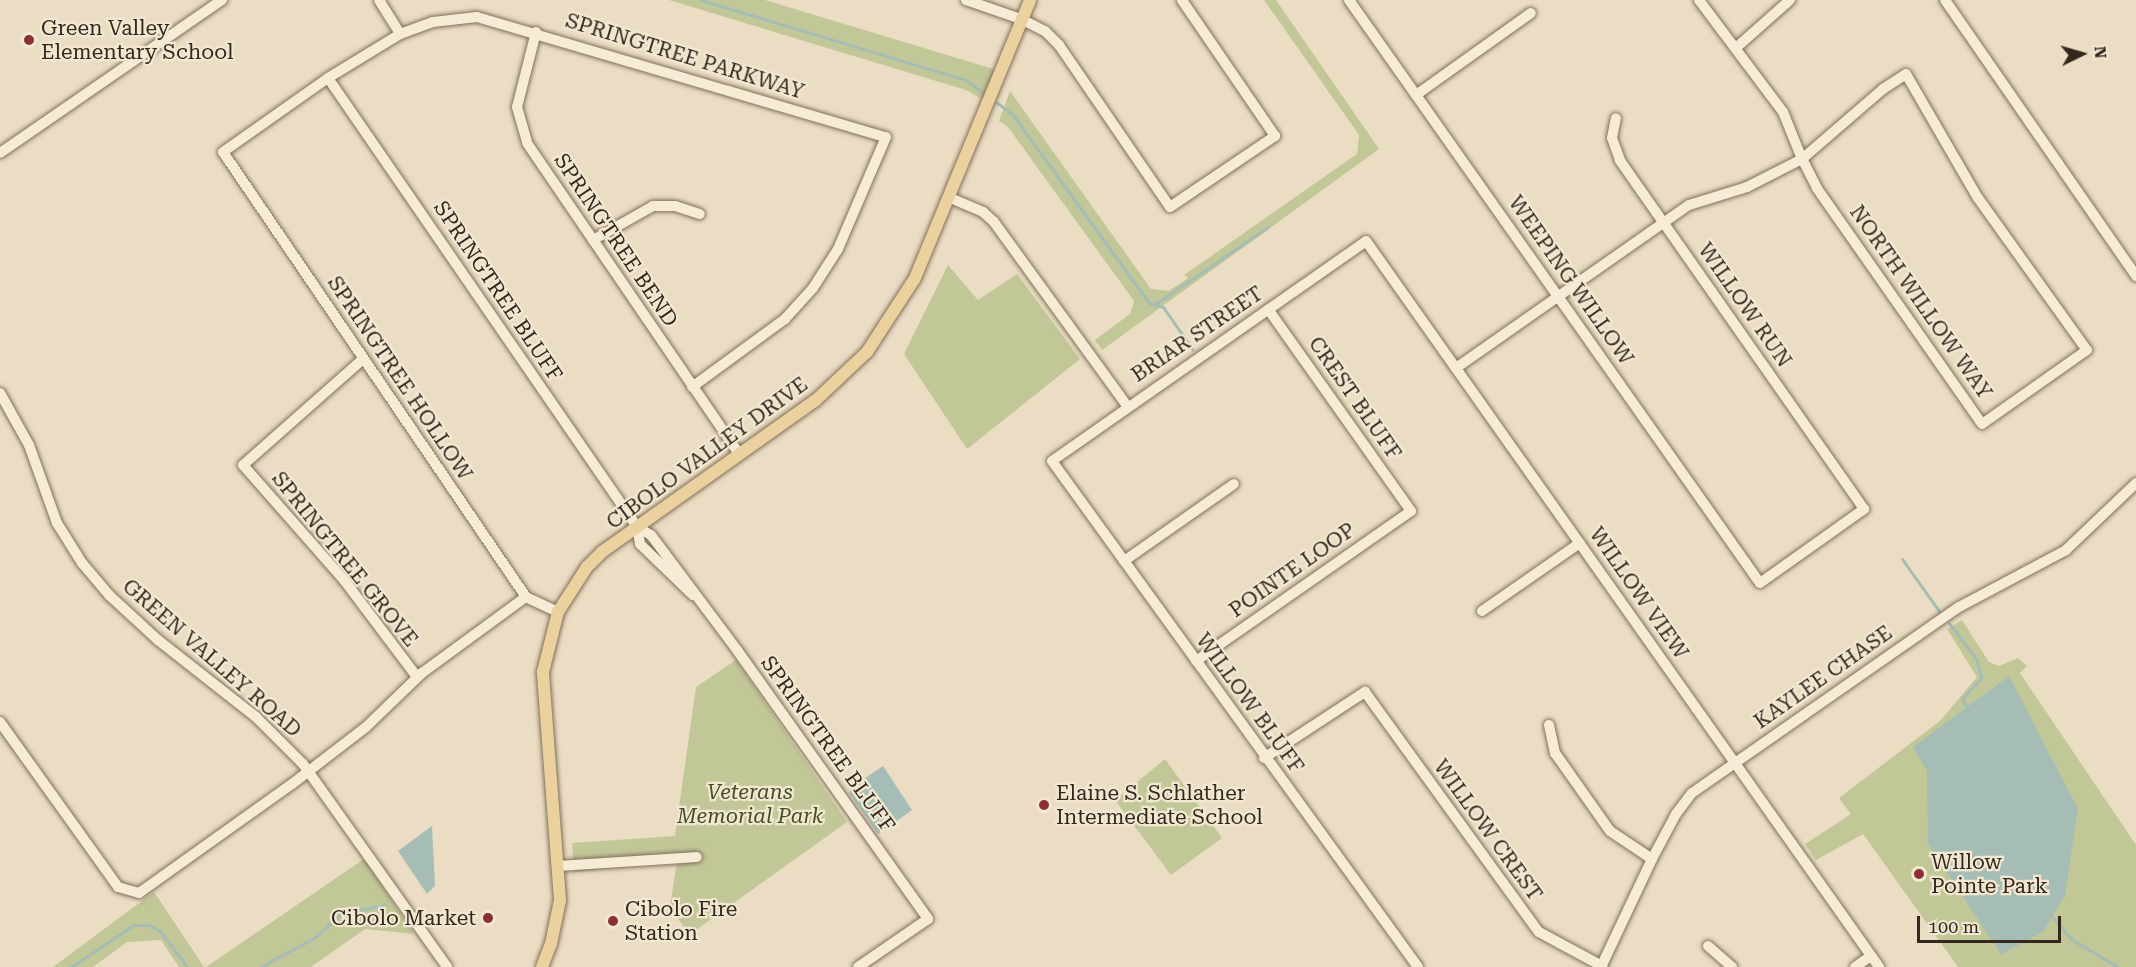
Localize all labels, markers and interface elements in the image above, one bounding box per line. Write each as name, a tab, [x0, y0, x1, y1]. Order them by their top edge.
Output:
street label: SPRINGTREE PARKWAY	[563, 8, 807, 104]
place label: Green Valley Elementary School	[41, 15, 234, 65]
north arrow	[2052, 24, 2112, 84]
marker: Green Valley Elementary School	[22, 33, 36, 47]
text: N	[2090, 45, 2110, 59]
street label: SPRINGTREE BEND	[549, 149, 683, 331]
street label: WEEPING WILLOW	[1503, 191, 1639, 369]
street label: SPRINGTREE BLUFF	[428, 196, 568, 386]
street label: NORTH WILLOW WAY	[1844, 200, 1998, 404]
street label: WILLOW RUN	[1693, 238, 1797, 372]
street label: SPRINGTREE HOLLOW	[322, 271, 478, 485]
street label: BRIAR STREET	[1126, 281, 1268, 387]
street label: CREST BLUFF	[1303, 332, 1407, 464]
street label: CIBOLO VALLEY DRIVE	[602, 372, 812, 534]
street label: SPRINGTREE GROVE	[267, 466, 423, 652]
street label: POINTE LOOP	[1224, 517, 1360, 623]
street label: WILLOW VIEW	[1584, 522, 1694, 664]
street label: GREEN VALLEY ROAD	[117, 574, 307, 742]
street label: KAYLEE CHASE	[1749, 620, 1897, 734]
street label: WILLOW BLUFF	[1191, 628, 1309, 778]
street label: SPRINGTREE BLUFF	[756, 651, 900, 837]
street label: WILLOW CREST	[1428, 755, 1548, 905]
park label: Veterans Memorial Park	[677, 779, 823, 829]
place label: Elaine S. Schlather Intermediate School	[1056, 780, 1263, 830]
marker: Elaine S. Schlather Intermediate School	[1037, 798, 1051, 812]
place label: Willow Pointe Park	[1931, 849, 2048, 899]
marker: Willow Pointe Park	[1912, 867, 1926, 881]
place label: Cibolo Fire Station	[625, 896, 737, 946]
scale bar	[1920, 904, 2064, 942]
place label: Cibolo Market	[331, 905, 476, 931]
marker: Cibolo Market	[481, 911, 495, 925]
marker: Cibolo Fire Station	[606, 914, 620, 928]
text: 100 m	[1928, 916, 1979, 937]

